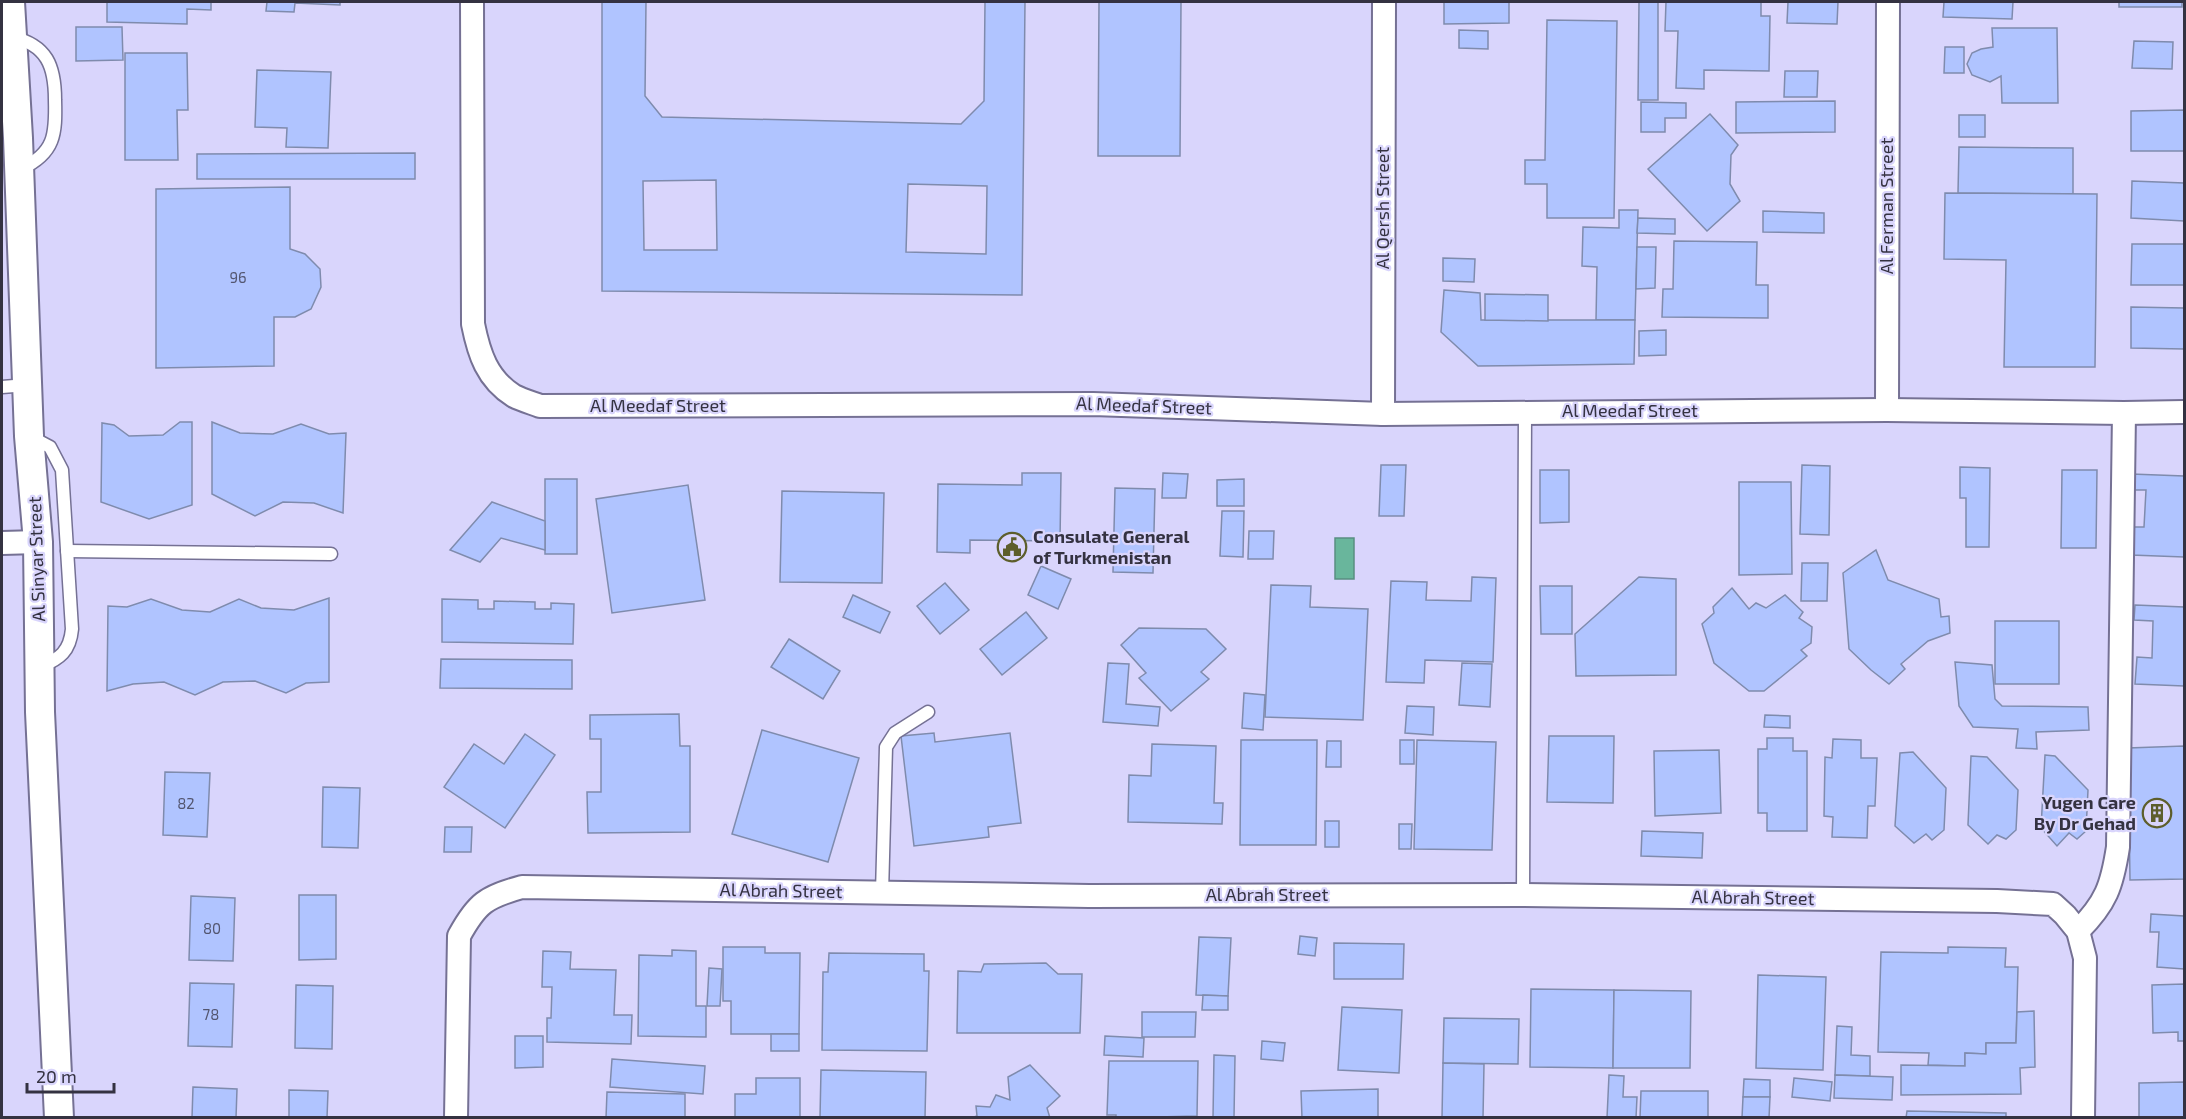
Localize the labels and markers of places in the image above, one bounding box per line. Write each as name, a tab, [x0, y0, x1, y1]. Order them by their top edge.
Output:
place label: Consulate General of Turkmenistan	[1033, 525, 1190, 568]
public building icon: Consulate General of Turkmenistan	[996, 531, 1028, 563]
place label: Yugen Care By Dr Gehad	[2034, 791, 2136, 834]
building icon: Yugen Care By Dr Gehad	[2141, 797, 2173, 829]

